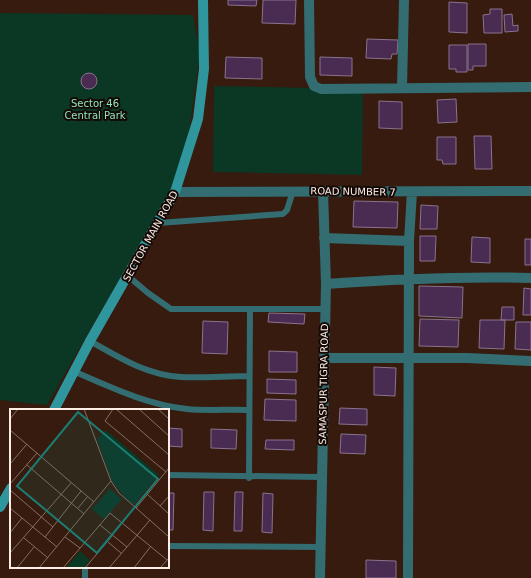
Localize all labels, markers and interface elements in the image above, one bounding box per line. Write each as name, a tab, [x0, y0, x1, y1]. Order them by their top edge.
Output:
park label: Sector 46 Central Park	[64, 98, 126, 121]
street label: ROAD NUMBER 7	[310, 185, 396, 198]
street label: SECTOR MAIN ROAD	[121, 189, 180, 284]
street label: SAMASPUR TIGRA ROAD	[317, 323, 330, 445]
inset map	[10, 409, 169, 568]

